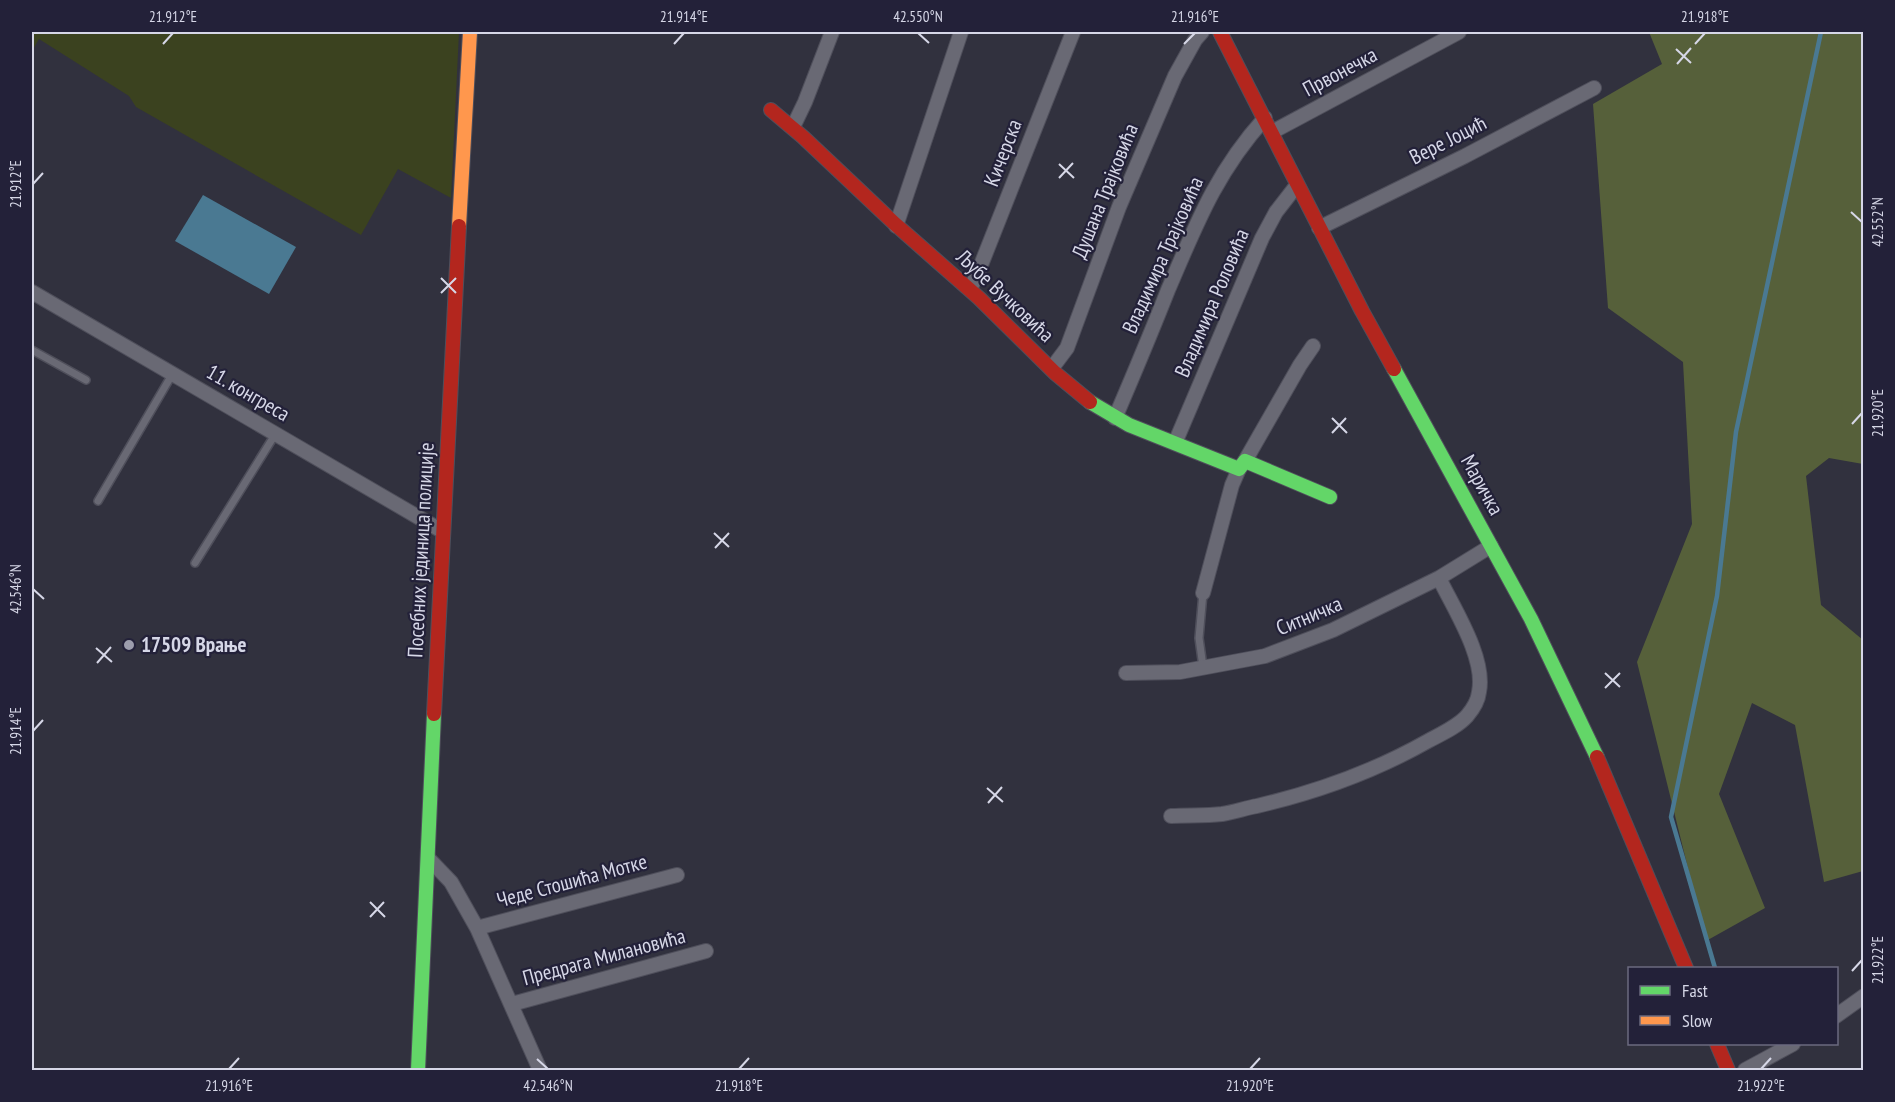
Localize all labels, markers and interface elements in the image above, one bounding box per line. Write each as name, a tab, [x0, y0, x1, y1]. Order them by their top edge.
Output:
text: 21.912°E	[149, 7, 197, 26]
text: 21.914°E	[660, 7, 708, 26]
text: 42.550°N	[893, 7, 943, 26]
text: 21.916°E	[1171, 7, 1219, 26]
text: 21.918°E	[1681, 7, 1729, 26]
street label: Првонечка	[1298, 41, 1382, 102]
street label: Вере Јоцић	[1405, 109, 1491, 170]
street label: Кичерска	[977, 115, 1028, 190]
street label: Душана Трајковића	[1065, 119, 1144, 262]
text: 21.912°E	[6, 160, 25, 208]
street label: Владимира Трајковића	[1116, 172, 1209, 337]
text: 42.552°N	[1868, 197, 1887, 247]
street label: Владимира Роловића	[1168, 225, 1255, 381]
street label: Љубе Вучковића	[950, 243, 1060, 348]
street label: 11. конгреса	[202, 358, 295, 427]
text: 21.920°E	[1868, 389, 1887, 437]
street label: Посебних јединица полиције	[401, 442, 440, 658]
street label: Маричка	[1455, 450, 1510, 520]
text: 42.546°N	[6, 564, 25, 614]
street label: Ситничка	[1272, 590, 1346, 641]
place label: 17509 Врање	[141, 631, 247, 658]
marker: 17509 Врање	[122, 638, 136, 652]
text: 21.914°E	[6, 707, 25, 755]
street label: Чеде Стошића Мотке	[494, 847, 650, 914]
street label: Предрага Милановића	[519, 922, 688, 991]
text: 21.922°E	[1868, 936, 1887, 984]
legend	[1628, 967, 1838, 1045]
text: Fast	[1682, 979, 1708, 1002]
text: Slow	[1682, 1009, 1713, 1032]
text: 21.916°E	[205, 1076, 253, 1095]
text: 42.546°N	[523, 1076, 573, 1095]
text: 21.918°E	[715, 1076, 763, 1095]
text: 21.920°E	[1226, 1076, 1274, 1095]
text: 21.922°E	[1737, 1076, 1785, 1095]

